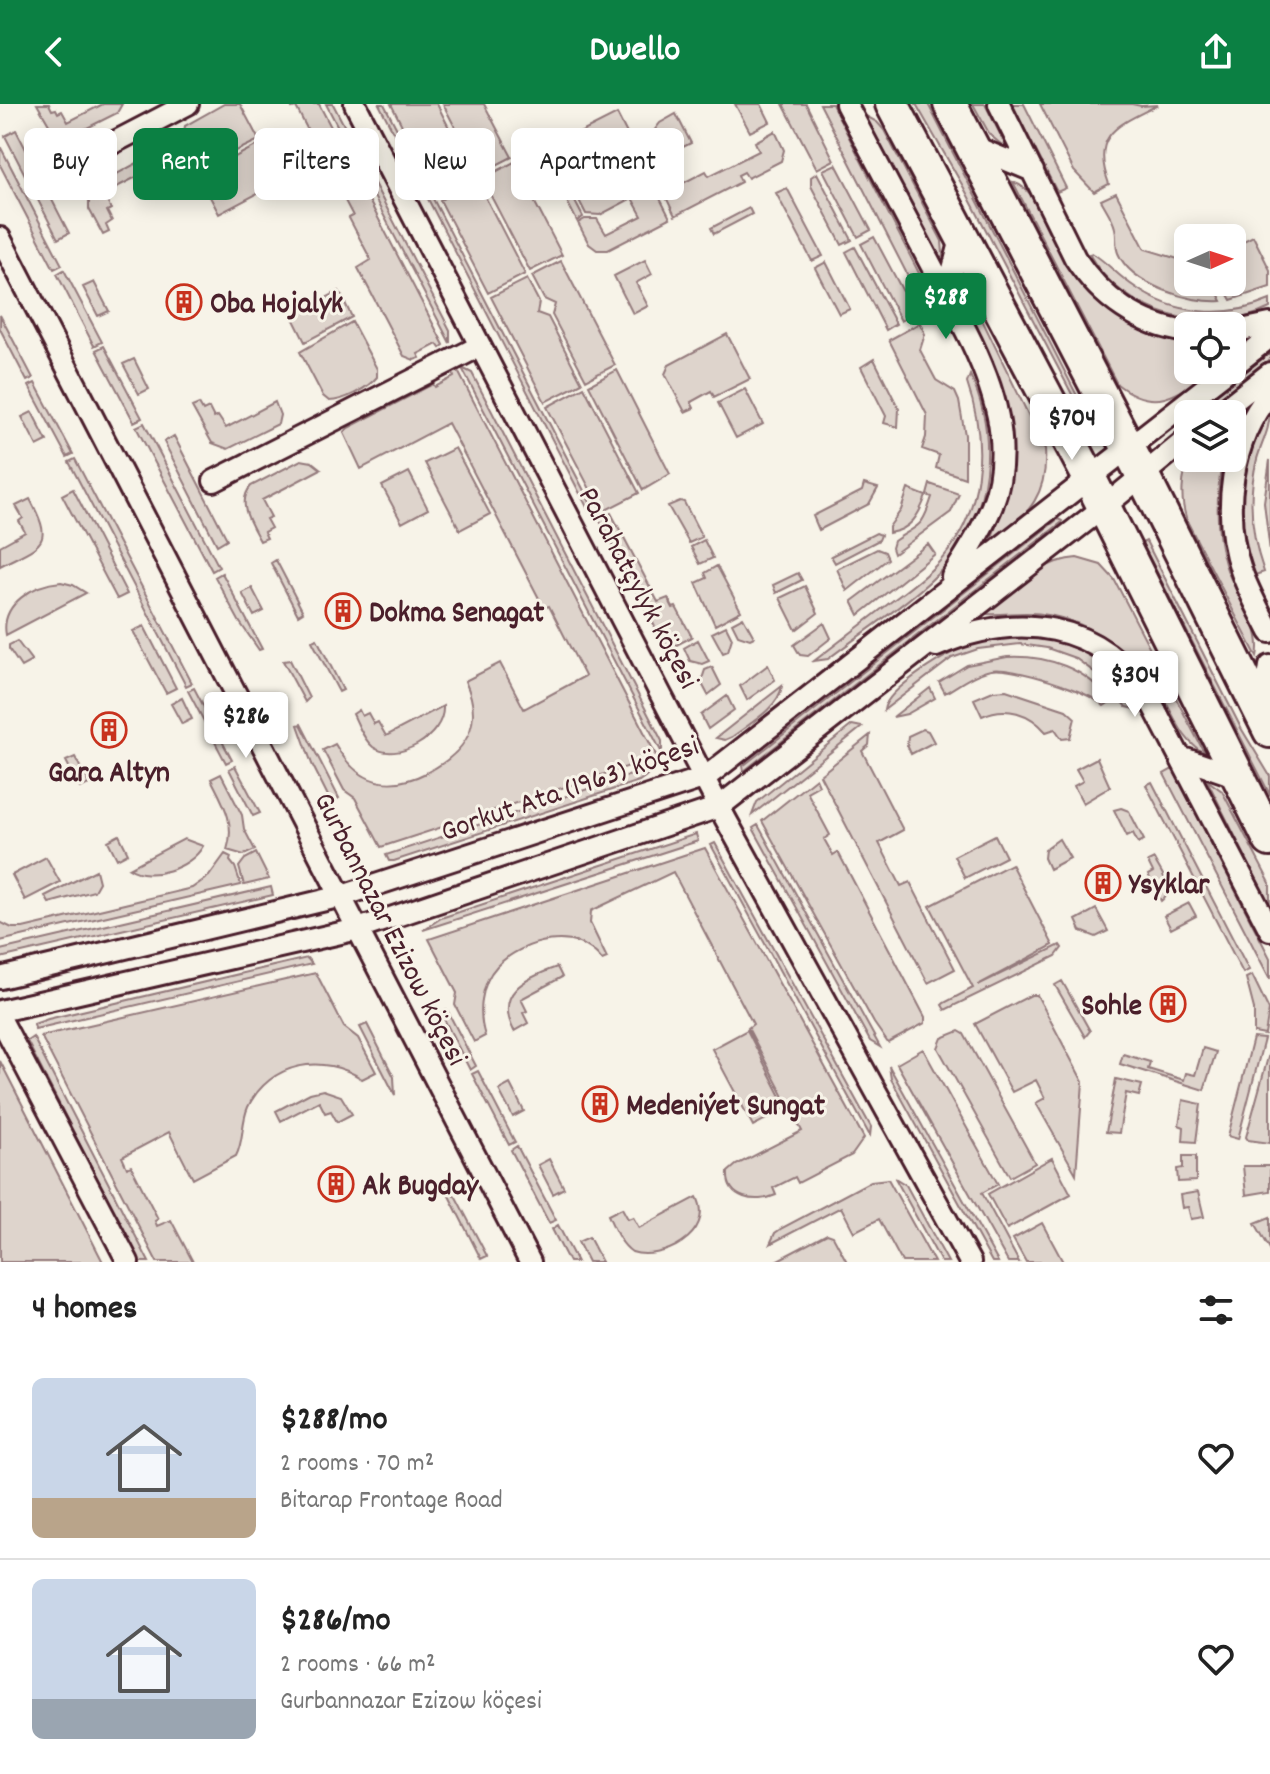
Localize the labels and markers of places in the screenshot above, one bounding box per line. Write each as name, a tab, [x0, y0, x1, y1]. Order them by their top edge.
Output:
pin: $288	[899, 273, 993, 341]
building icon: Oba Hojalyk	[165, 283, 203, 321]
place label: Oba Hojalyk	[210, 285, 343, 328]
pin: $704	[1025, 394, 1119, 462]
building icon: Dokma Senagat	[324, 592, 362, 630]
place label: Dokma Senagat	[369, 594, 544, 637]
pin: $304	[1088, 651, 1182, 719]
pin: $286	[199, 692, 293, 760]
building icon: Gara Altyn	[90, 711, 128, 749]
place label: Gara Altyn	[48, 754, 170, 797]
building icon: Ysyklar	[1084, 864, 1122, 902]
place label: Ysyklar	[1128, 866, 1210, 909]
building icon: Sohle	[1149, 985, 1187, 1023]
place label: Sohle	[1081, 987, 1142, 1030]
building icon: Medeniýet Sungat	[581, 1085, 619, 1123]
place label: Medeniýet Sungat	[626, 1087, 825, 1130]
building icon: Ak Bugday	[317, 1165, 355, 1203]
place label: Ak Bugday	[362, 1167, 480, 1210]

